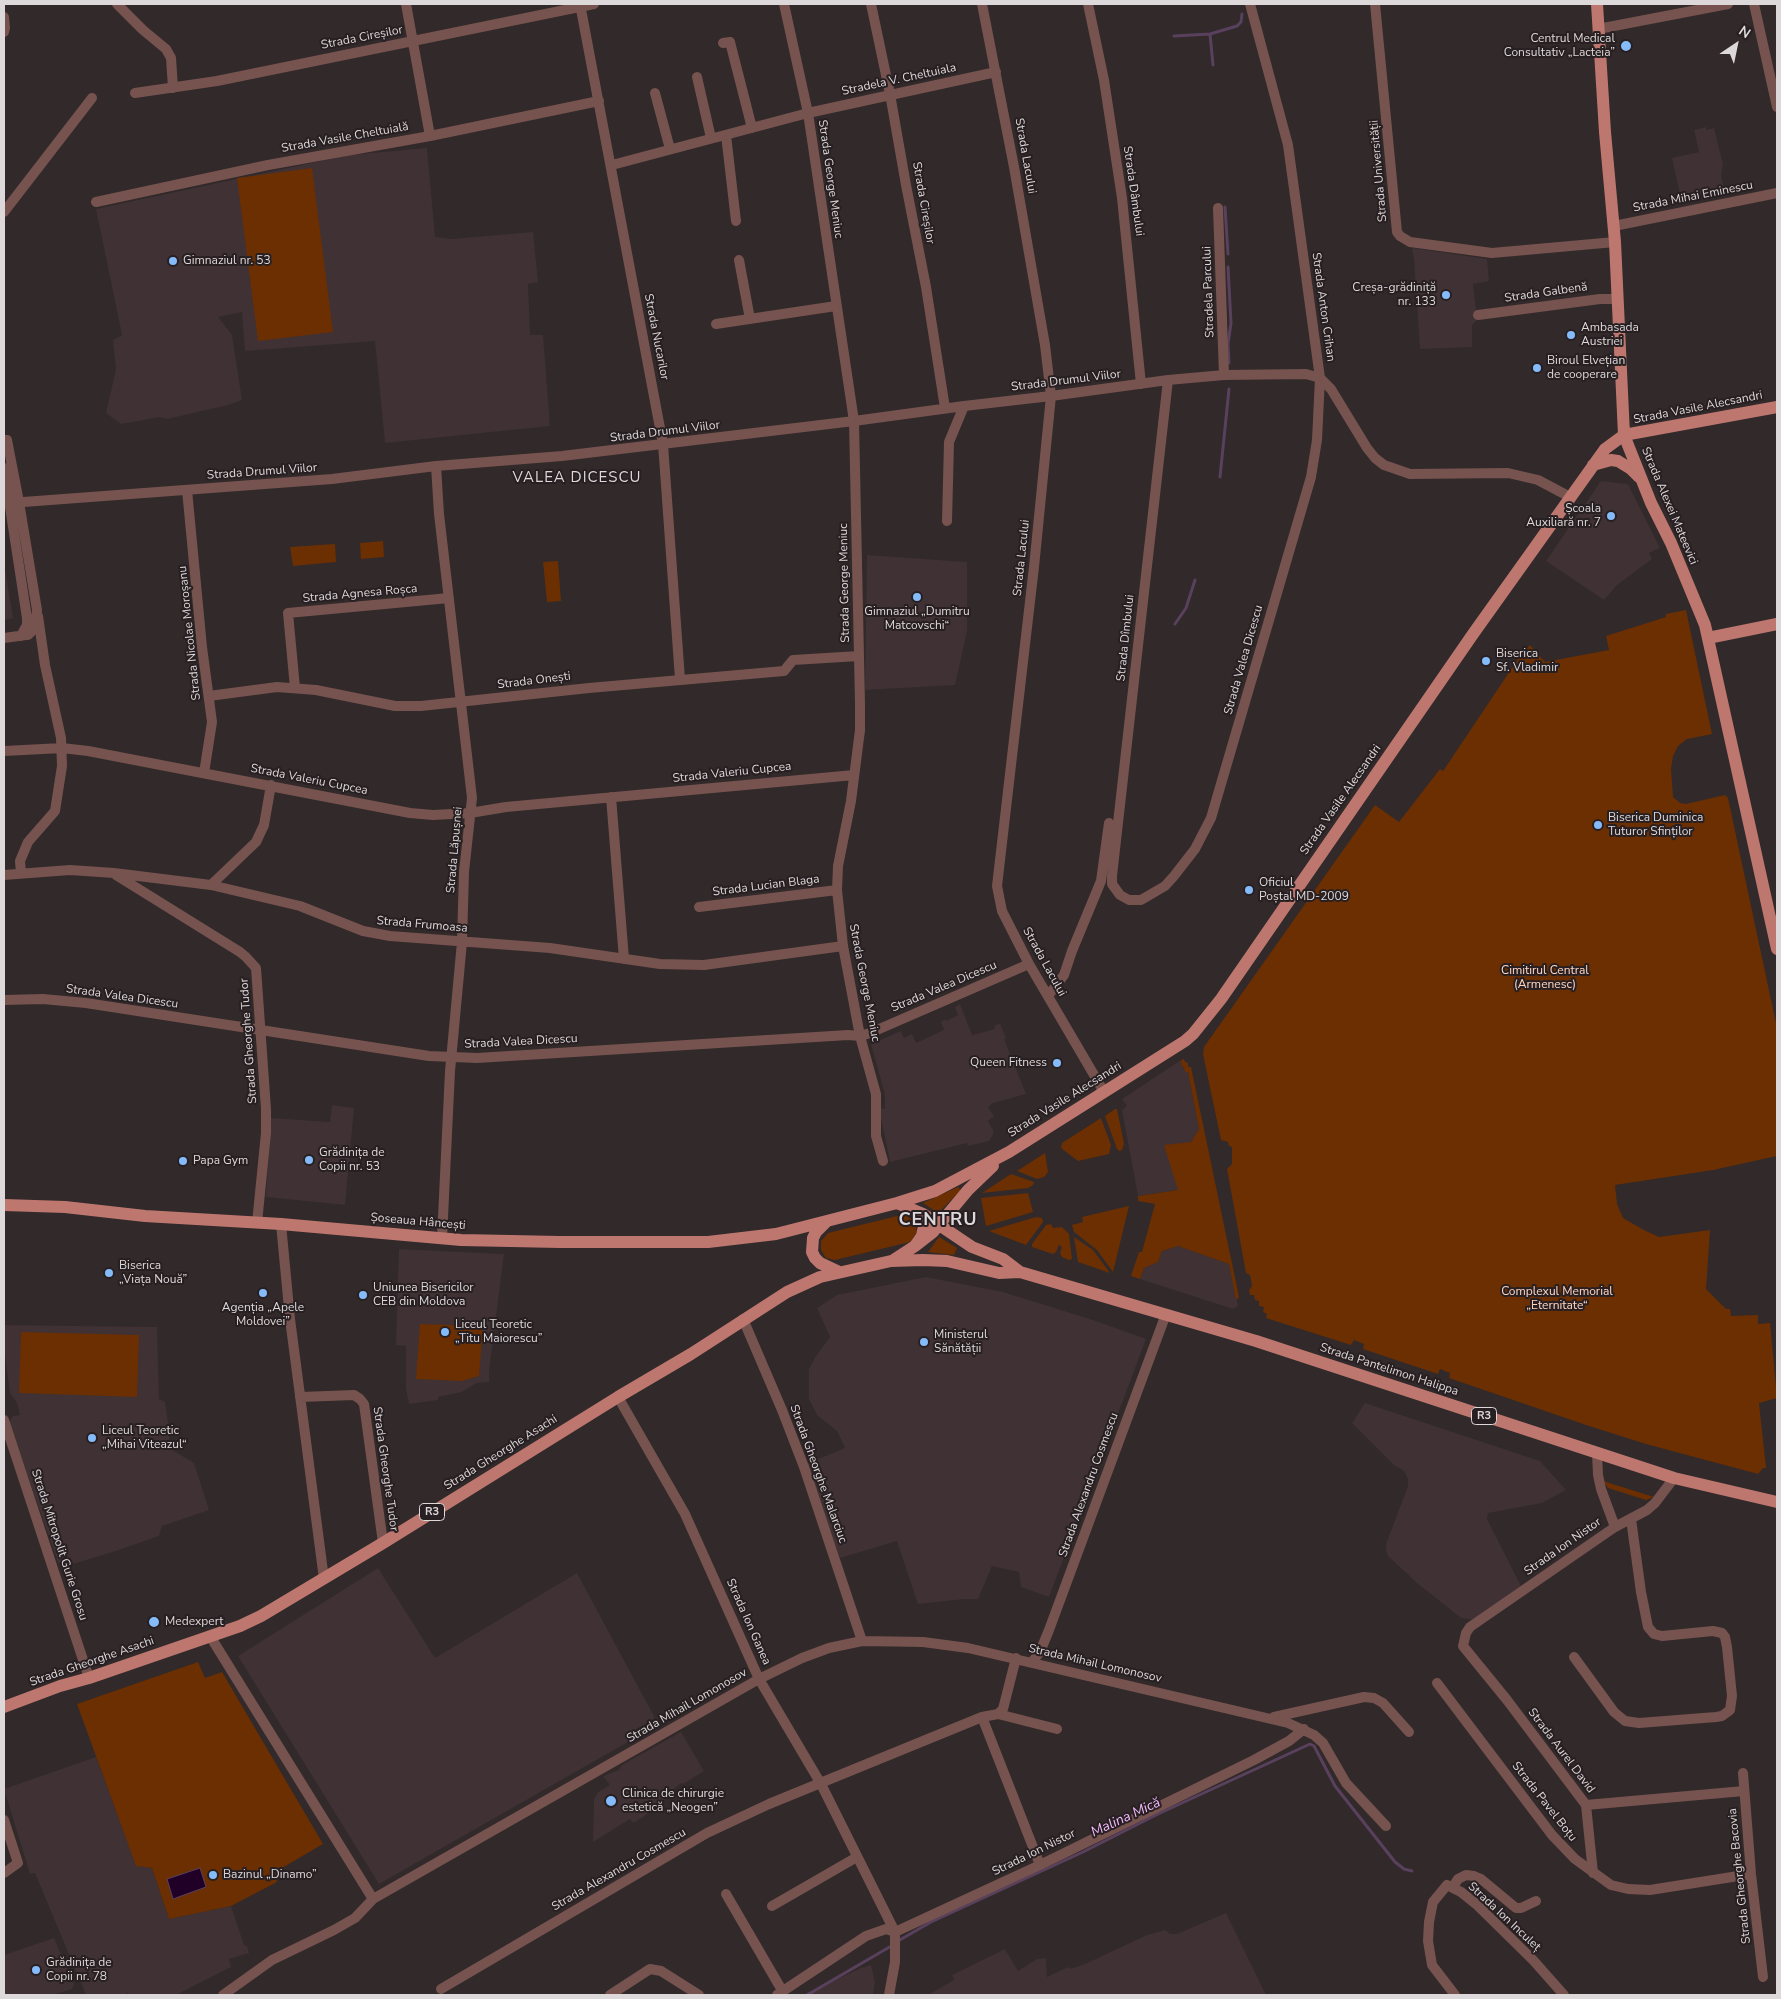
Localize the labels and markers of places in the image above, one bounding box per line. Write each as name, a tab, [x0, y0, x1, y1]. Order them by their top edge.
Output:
place label: Centrul Medical Consultativ „Lacteia”	[1504, 32, 1615, 60]
marker: Centrul Medical Consultativ „Lacteia”	[1619, 39, 1633, 53]
place label: Gimnaziul nr. 53	[183, 254, 271, 268]
marker: Gimnaziul nr. 53	[167, 255, 179, 267]
place label: Creșa-grădiniță nr. 133	[1352, 281, 1436, 309]
marker: Creșa-grădiniță nr. 133	[1440, 289, 1452, 301]
place label: Ambasada Austriei	[1581, 321, 1639, 349]
marker: Ambasada Austriei	[1565, 329, 1577, 341]
place label: Biroul Elvețian de cooperare	[1547, 354, 1625, 382]
marker: Biroul Elvețian de cooperare	[1531, 362, 1543, 374]
place label: Școala Auxiliară nr. 7	[1526, 502, 1601, 530]
marker: Școala Auxiliară nr. 7	[1605, 510, 1617, 522]
marker: Gimnaziul „Dumitru Matcovschi“	[911, 591, 923, 603]
place label: Gimnaziul „Dumitru Matcovschi“	[864, 605, 970, 633]
place label: Biserica Sf. Vladimir	[1496, 647, 1558, 675]
marker: Biserica Sf. Vladimir	[1480, 655, 1492, 667]
place label: Biserica Duminica Tuturor Sfinților	[1608, 811, 1703, 839]
marker: Biserica Duminica Tuturor Sfinților	[1592, 819, 1604, 831]
place label: Oficiul Poștal MD-2009	[1259, 876, 1349, 904]
marker: Oficiul Poștal MD-2009	[1243, 884, 1255, 896]
place label: Queen Fitness	[970, 1056, 1047, 1070]
marker: Queen Fitness	[1051, 1057, 1063, 1069]
place label: Grădinița de Copii nr. 53	[319, 1146, 385, 1174]
place label: Papa Gym	[193, 1154, 248, 1168]
marker: Grădinița de Copii nr. 53	[303, 1154, 315, 1166]
marker: Papa Gym	[177, 1155, 189, 1167]
place label: Biserica „Viața Nouă”	[119, 1259, 187, 1287]
marker: Biserica „Viața Nouă”	[103, 1267, 115, 1279]
place label: Uniunea Bisericilor CEB din Moldova	[373, 1281, 474, 1309]
marker: Agenția „Apele Moldovei”	[257, 1287, 269, 1299]
marker: Uniunea Bisericilor CEB din Moldova	[357, 1289, 369, 1301]
place label: Agenția „Apele Moldovei”	[222, 1301, 304, 1329]
place label: Liceul Teoretic „Titu Maiorescu”	[455, 1318, 543, 1346]
marker: Liceul Teoretic „Titu Maiorescu”	[439, 1326, 451, 1338]
place label: Ministerul Sănătății	[934, 1328, 987, 1356]
marker: Ministerul Sănătății	[918, 1336, 930, 1348]
place label: Liceul Teoretic „Mihai Viteazul“	[102, 1424, 187, 1452]
marker: Liceul Teoretic „Mihai Viteazul“	[86, 1432, 98, 1444]
marker: Medexpert	[147, 1615, 161, 1629]
place label: Medexpert	[165, 1615, 223, 1629]
place label: Clinica de chirurgie estetică „Neogen”	[622, 1787, 724, 1815]
marker: Clinica de chirurgie estetică „Neogen”	[604, 1794, 618, 1808]
place label: Bazinul „Dinamo”	[223, 1868, 317, 1882]
marker: Bazinul „Dinamo”	[207, 1869, 219, 1881]
place label: Grădinița de Copii nr. 78	[46, 1956, 112, 1984]
marker: Grădinița de Copii nr. 78	[30, 1964, 42, 1976]

